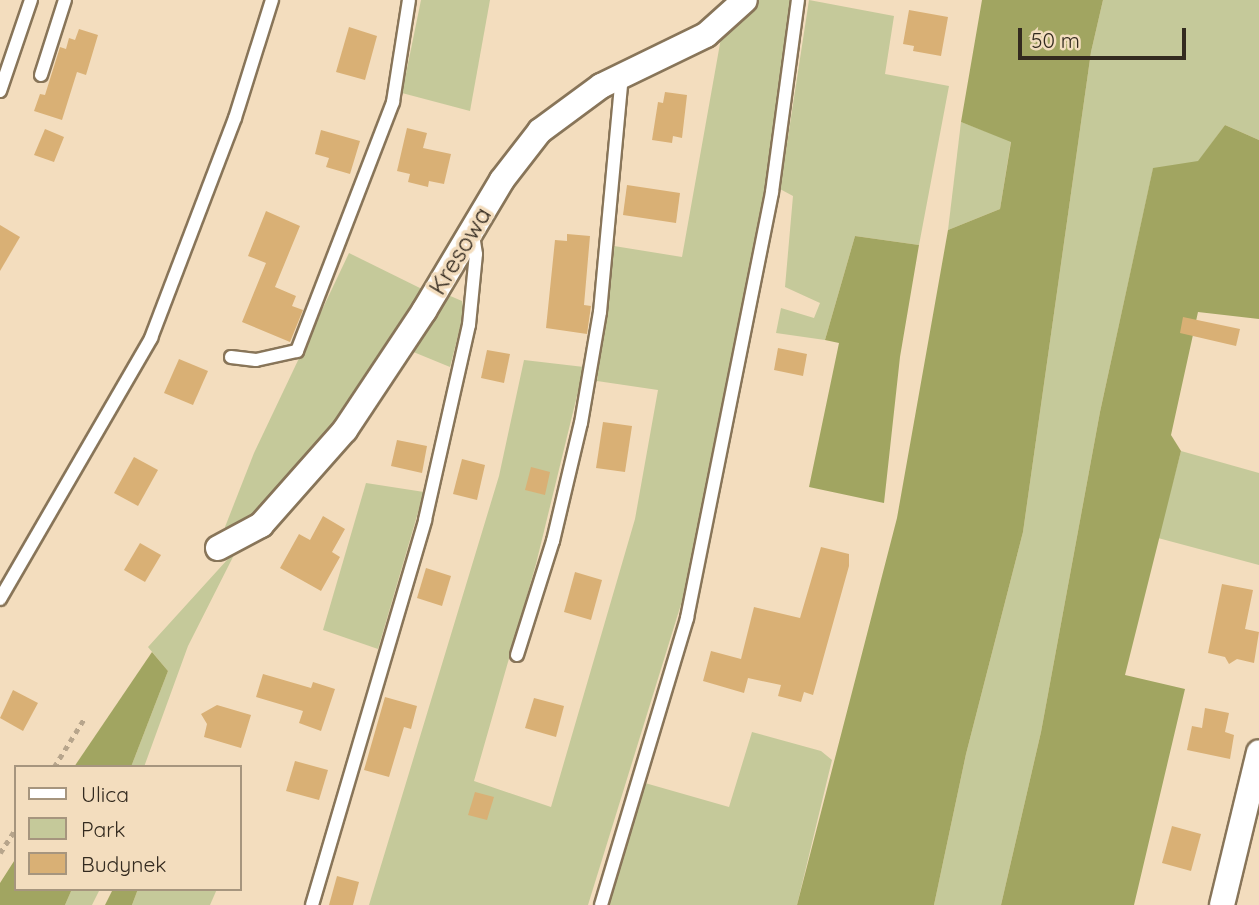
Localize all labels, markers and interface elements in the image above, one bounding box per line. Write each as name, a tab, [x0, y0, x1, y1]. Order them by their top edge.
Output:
scale bar	[1021, 14, 1189, 58]
text: 50 m	[1031, 27, 1080, 53]
street label: Kresowa	[423, 202, 497, 300]
legend	[14, 765, 242, 891]
text: Ulica	[81, 781, 129, 807]
text: Park	[81, 816, 125, 842]
text: Budynek	[81, 851, 167, 877]

